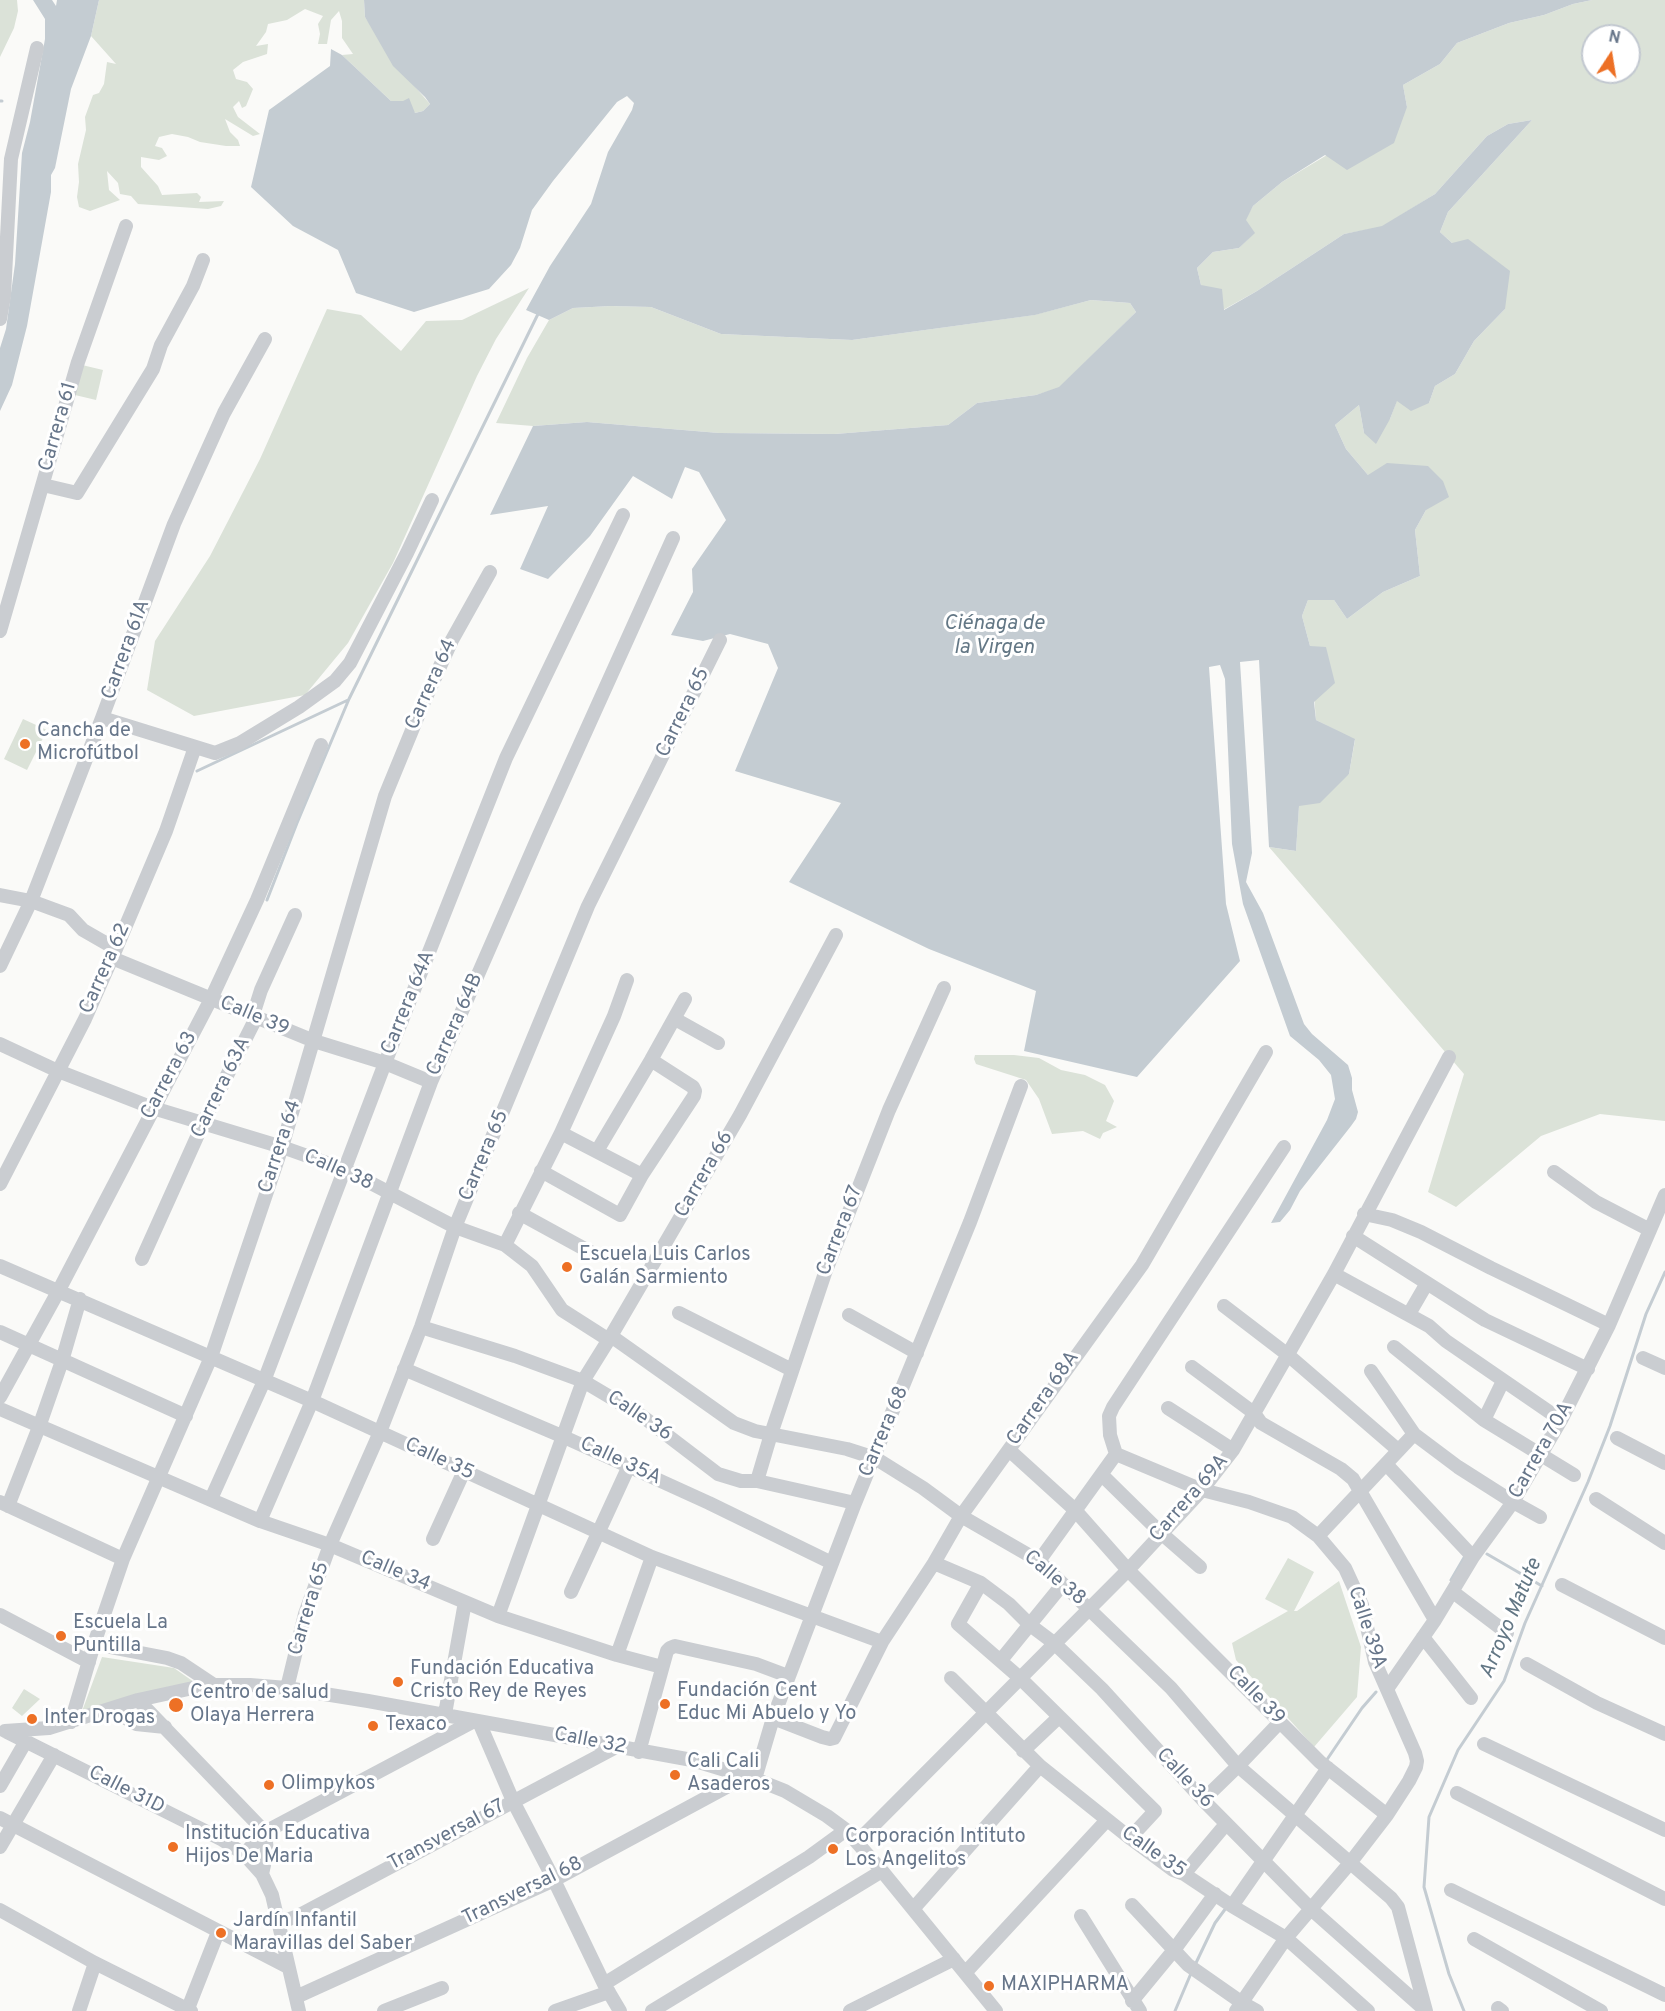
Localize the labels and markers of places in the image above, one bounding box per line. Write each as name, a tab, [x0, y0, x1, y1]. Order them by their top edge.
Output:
place label: Cancha de Microfútbol	[37, 720, 139, 767]
marker: Cancha de Microfútbol	[18, 737, 32, 751]
place label: Escuela Luis Carlos Galán Sarmiento	[579, 1244, 751, 1291]
marker: Escuela Luis Carlos Galán Sarmiento	[560, 1260, 574, 1274]
place label: Escuela La Puntilla	[73, 1612, 168, 1659]
marker: Escuela La Puntilla	[54, 1629, 68, 1643]
place label: Fundación Educativa Cristo Rey de Reyes	[410, 1658, 594, 1705]
marker: Fundación Educativa Cristo Rey de Reyes	[391, 1675, 405, 1689]
place label: Fundación Cent Educ Mi Abuelo y Yo	[677, 1680, 856, 1727]
place label: Centro de salud Olaya Herrera	[190, 1682, 329, 1729]
marker: Centro de salud Olaya Herrera	[167, 1696, 185, 1714]
marker: Fundación Cent Educ Mi Abuelo y Yo	[658, 1697, 672, 1711]
place label: Inter Drogas	[44, 1707, 155, 1731]
marker: Inter Drogas	[25, 1712, 39, 1726]
place label: Texaco	[385, 1714, 447, 1738]
marker: Texaco	[366, 1719, 380, 1733]
place label: Cali Cali Asaderos	[687, 1751, 770, 1798]
marker: Cali Cali Asaderos	[668, 1768, 682, 1782]
place label: Olimpykos	[281, 1773, 375, 1797]
marker: Olimpykos	[262, 1778, 276, 1792]
place label: Institución Educativa Hijos De Maria	[185, 1823, 370, 1870]
place label: Corporación Intituto Los Angelitos	[845, 1826, 1026, 1873]
marker: Institución Educativa Hijos De Maria	[166, 1840, 180, 1854]
marker: Corporación Intituto Los Angelitos	[826, 1842, 840, 1856]
place label: Jardín Infantil Maravillas del Saber	[233, 1910, 412, 1957]
marker: Jardín Infantil Maravillas del Saber	[214, 1926, 228, 1940]
place label: MAXIPHARMA	[1001, 1974, 1129, 1998]
marker: MAXIPHARMA	[982, 1979, 996, 1993]

